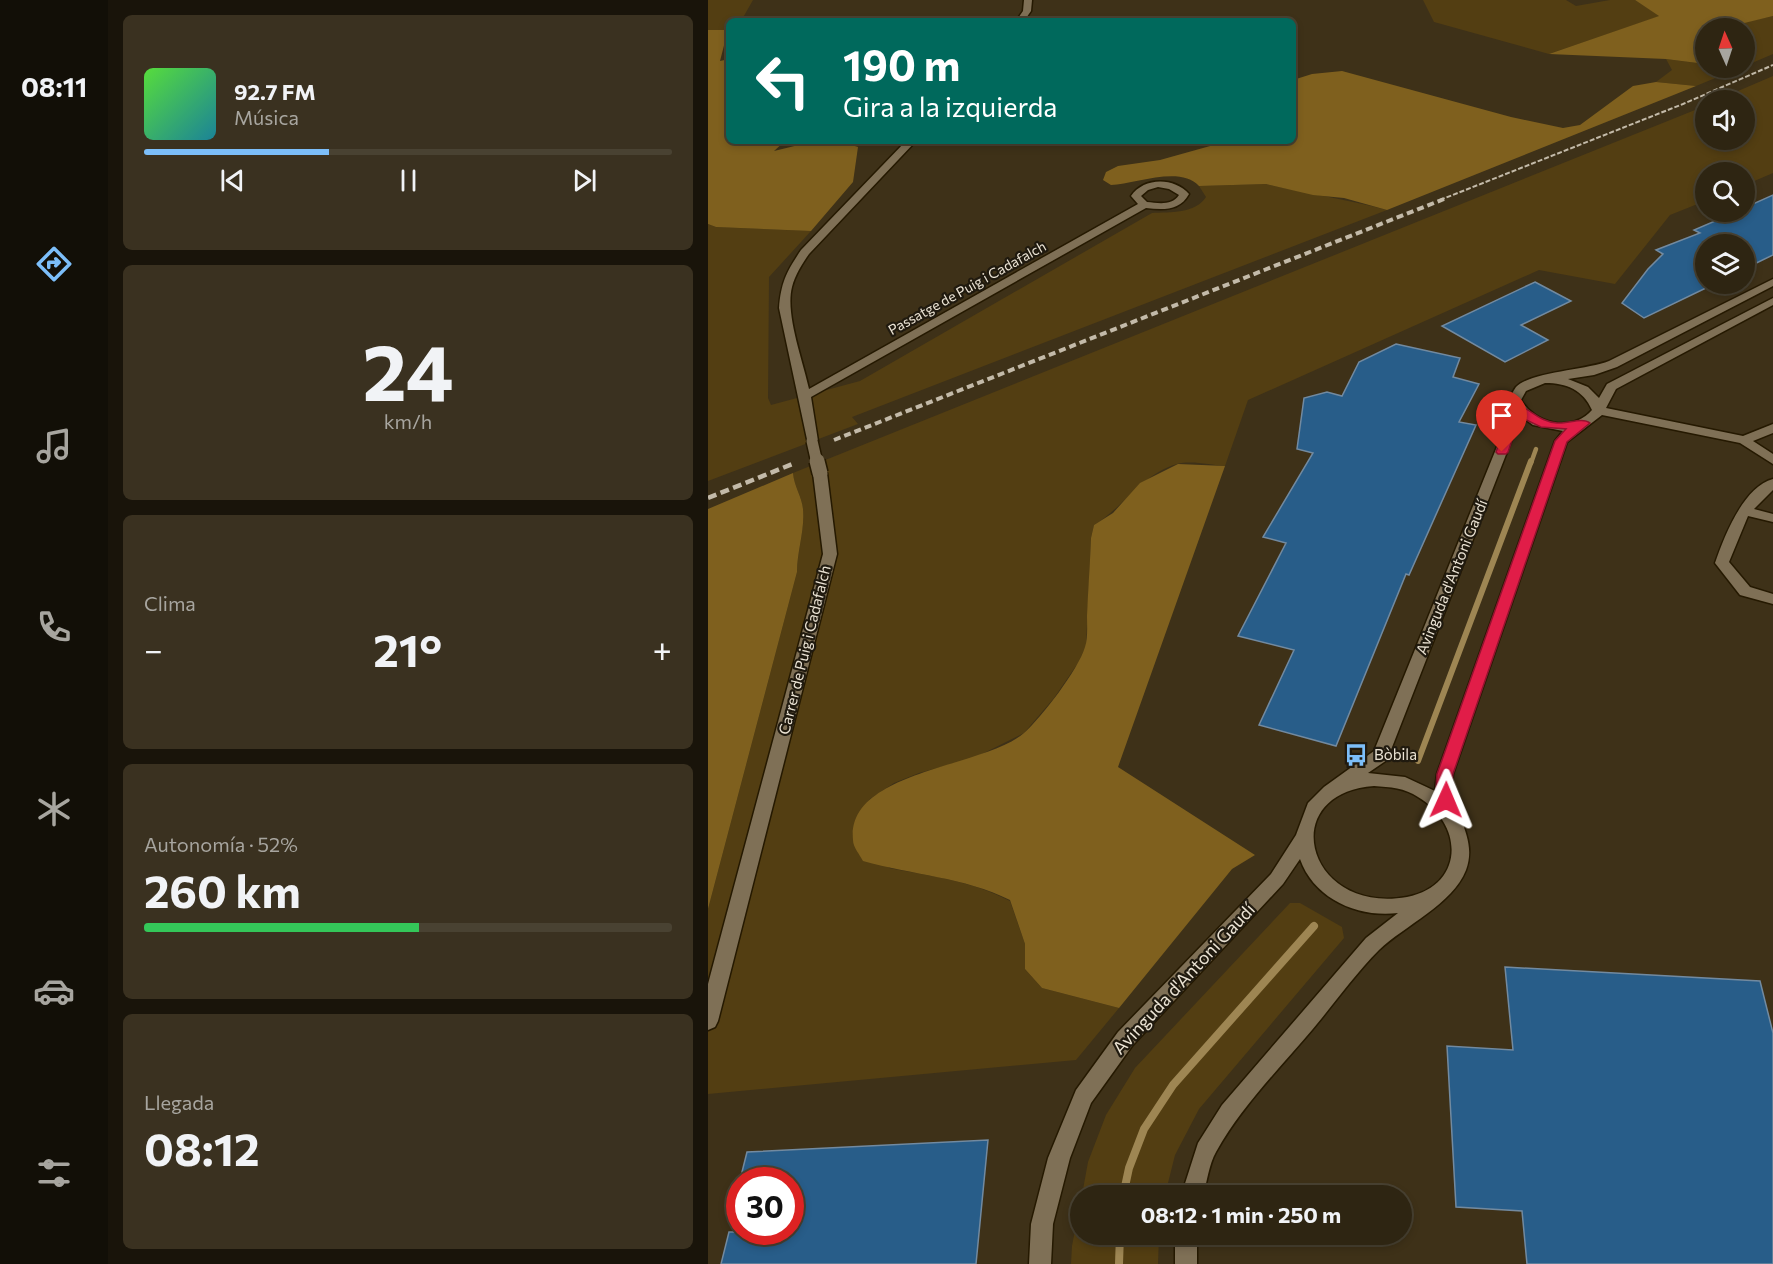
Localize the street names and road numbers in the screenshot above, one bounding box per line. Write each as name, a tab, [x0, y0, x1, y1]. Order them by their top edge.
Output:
street label: Passatge de Puig i Cadafalch	[885, 237, 1049, 338]
street label: Avinguda d'Antoni Gaudí	[1412, 495, 1491, 657]
street label: Carrer de Puig i Cadafalch	[774, 563, 834, 736]
street label: Avinguda d'Antoni Gaudí	[1107, 897, 1260, 1059]

